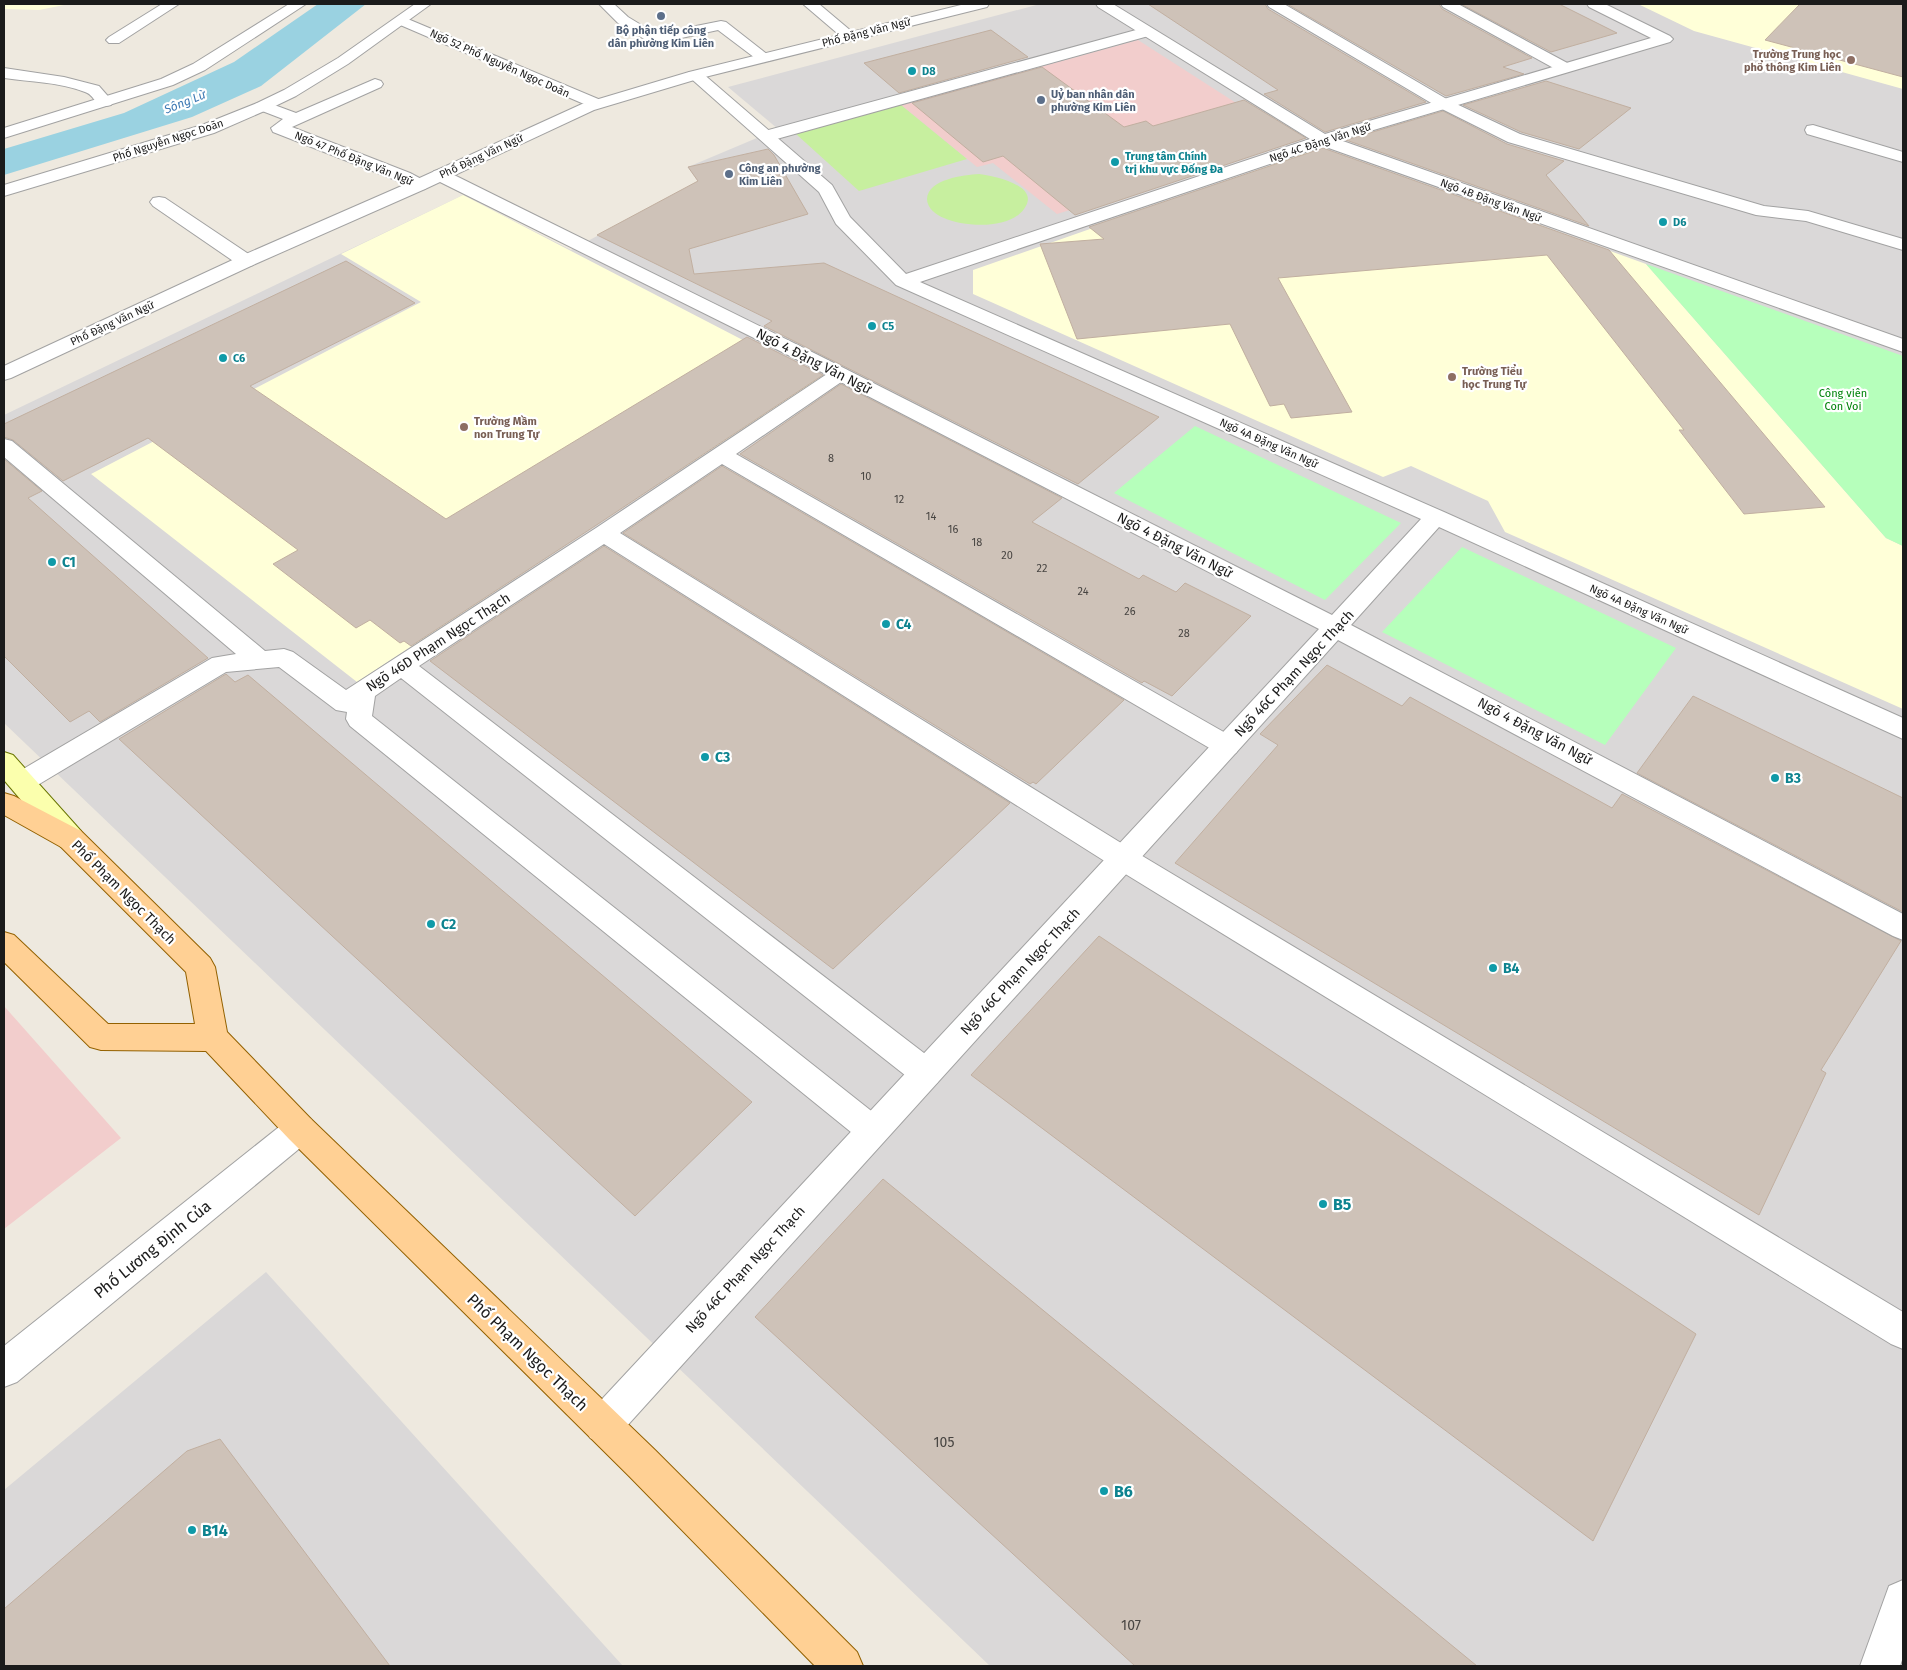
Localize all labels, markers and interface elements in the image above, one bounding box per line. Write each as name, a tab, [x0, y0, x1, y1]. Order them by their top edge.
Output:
marker: Bộ phận tiếp công dân phường Kim Liên	[655, 10, 667, 22]
street label: Phố Đặng Văn Ngữ	[820, 15, 912, 50]
place label: Bộ phận tiếp công dân phường Kim Liên	[608, 24, 714, 50]
street label: Ngõ 52 Phố Nguyễn Ngọc Doãn	[428, 27, 572, 100]
place label: Trường Trung học phổ thông Kim Liên	[1744, 48, 1842, 74]
marker: Trường Trung học phổ thông Kim Liên	[1845, 54, 1857, 66]
marker: D8	[906, 65, 918, 77]
place label: D8	[922, 65, 936, 78]
water label: Sông Lừ	[161, 87, 208, 117]
place label: Uỷ ban nhân dân phường Kim Liên	[1051, 88, 1136, 114]
marker: Uỷ ban nhân dân phường Kim Liên	[1035, 94, 1047, 106]
street label: Phố Nguyễn Ngọc Doãn	[111, 116, 225, 165]
street label: Ngõ 4C Đặng Văn Ngữ	[1268, 120, 1373, 165]
street label: Ngõ 47 Phố Đặng Văn Ngữ	[293, 129, 415, 188]
street label: Phố Đặng Văn Ngữ	[437, 131, 525, 182]
place label: Trung tâm Chính trị khu vực Đống Đa	[1125, 150, 1223, 176]
marker: Trung tâm Chính trị khu vực Đống Đa	[1109, 156, 1121, 168]
place label: Công an phường Kim Liên	[739, 162, 822, 188]
marker: Công an phường Kim Liên	[723, 168, 735, 180]
street label: Ngõ 4B Đặng Văn Ngữ	[1438, 176, 1544, 225]
marker: D6	[1657, 216, 1669, 228]
place label: D6	[1673, 216, 1686, 229]
street label: Phố Đặng Văn Ngữ	[68, 298, 156, 349]
marker: C5	[866, 320, 878, 332]
place label: C5	[882, 320, 894, 333]
street label: Ngõ 4 Đặng Văn Ngữ	[753, 325, 875, 398]
marker: C6	[217, 352, 229, 364]
place label: C6	[233, 352, 245, 365]
place label: Trường Tiểu học Trung Tự	[1462, 364, 1527, 391]
marker: Trường Tiểu học Trung Tự	[1446, 371, 1458, 383]
park label: Công viên Con Voi	[1819, 387, 1867, 413]
place label: Trường Mầm non Trung Tự	[474, 415, 541, 441]
street label: Ngõ 4A Đặng Văn Ngữ	[1218, 416, 1320, 471]
marker: Trường Mầm non Trung Tự	[458, 421, 470, 433]
house number: 8	[828, 452, 834, 465]
house number: 10	[861, 470, 871, 483]
house number: 12	[894, 493, 904, 506]
street label: Ngõ 4 Đặng Văn Ngữ	[1114, 509, 1236, 582]
house number: 14	[926, 510, 936, 523]
house number: 16	[948, 523, 958, 536]
house number: 18	[972, 536, 982, 549]
house number: 20	[1001, 549, 1013, 562]
place label: C1	[62, 554, 76, 571]
marker: C1	[46, 556, 58, 568]
house number: 22	[1037, 562, 1047, 575]
street label: Ngõ 4A Đặng Văn Ngữ	[1588, 582, 1690, 637]
house number: 24	[1078, 585, 1089, 598]
street label: Ngõ 46D Phạm Ngọc Thạch	[363, 589, 514, 695]
house number: 26	[1124, 605, 1136, 618]
street label: Ngõ 46C Phạm Ngọc Thạch	[1231, 606, 1358, 740]
place label: C4	[896, 616, 911, 633]
marker: C4	[880, 618, 892, 630]
house number: 28	[1178, 627, 1190, 640]
street label: Ngõ 4 Đặng Văn Ngữ	[1475, 694, 1596, 769]
place label: C3	[715, 749, 730, 766]
marker: C3	[699, 751, 711, 763]
place label: B3	[1785, 770, 1801, 787]
marker: B3	[1769, 772, 1781, 784]
street label: Phố Phạm Ngọc Thạch	[68, 836, 180, 948]
street label: Ngõ 46C Phạm Ngọc Thạch	[957, 904, 1084, 1038]
place label: C2	[441, 916, 456, 933]
marker: C2	[425, 918, 437, 930]
place label: B4	[1503, 960, 1519, 977]
marker: B4	[1487, 962, 1499, 974]
place label: B5	[1333, 1195, 1352, 1214]
street label: Phố Lương Định Của	[89, 1196, 215, 1302]
marker: B5	[1317, 1198, 1329, 1210]
street label: Ngõ 46C Phạm Ngọc Thạch	[682, 1202, 809, 1336]
street label: Phố Phạm Ngọc Thạch	[463, 1289, 593, 1415]
house number: 105	[934, 1434, 954, 1451]
place label: B6	[1114, 1482, 1133, 1501]
marker: B6	[1098, 1485, 1110, 1497]
place label: B14	[202, 1521, 228, 1540]
marker: B14	[186, 1524, 198, 1536]
house number: 107	[1121, 1617, 1141, 1634]

